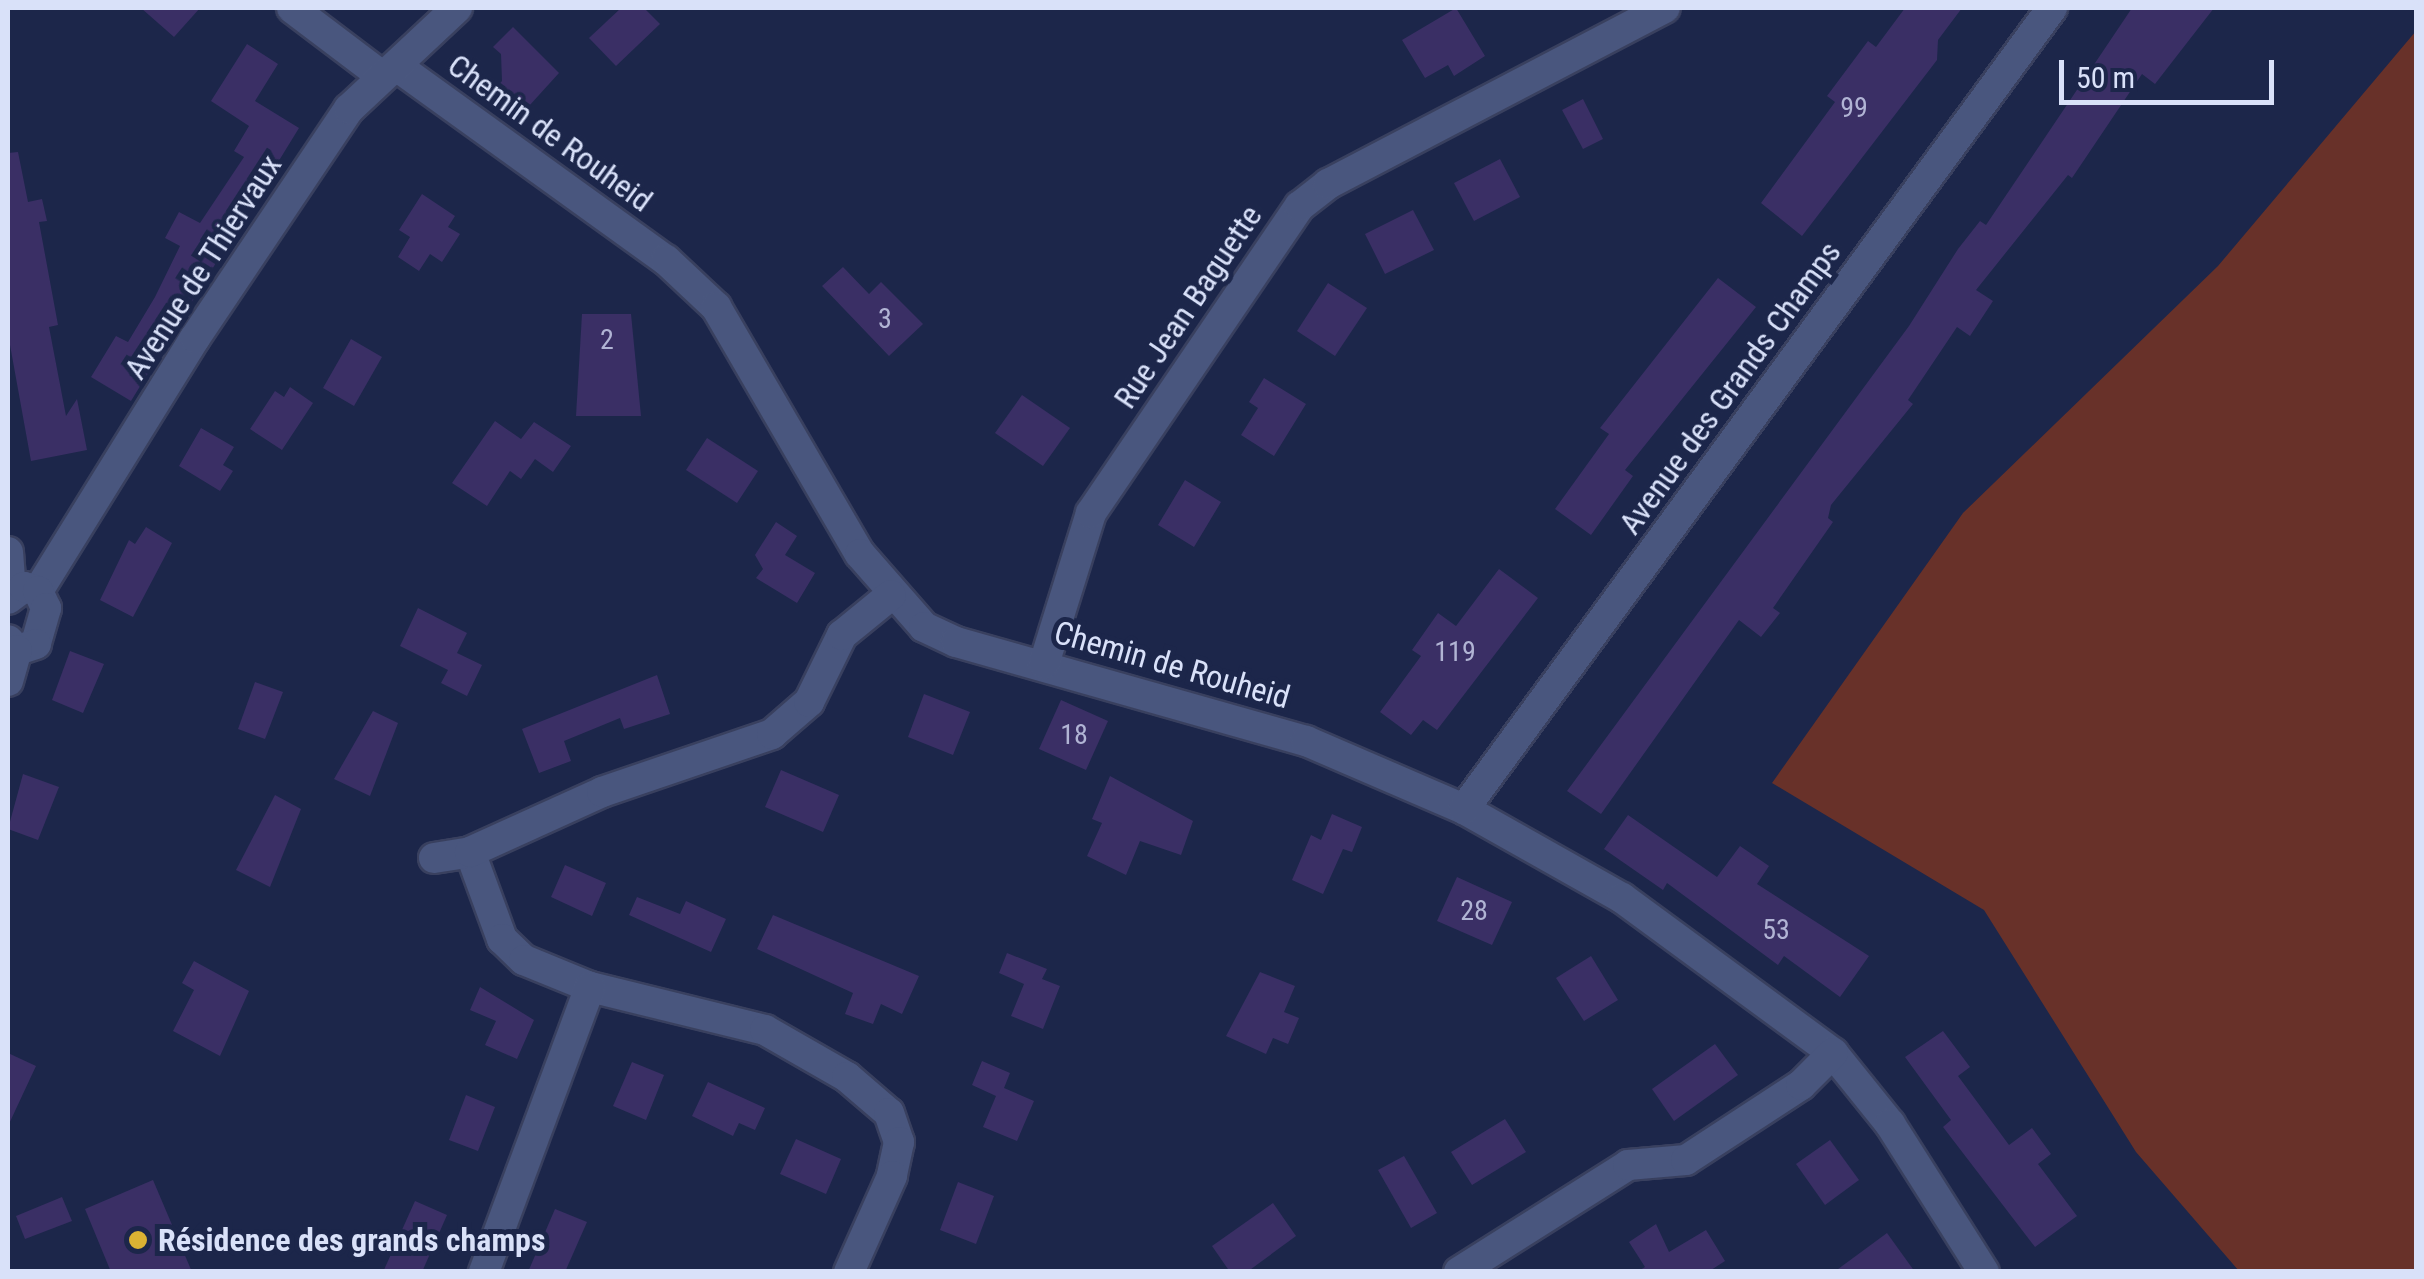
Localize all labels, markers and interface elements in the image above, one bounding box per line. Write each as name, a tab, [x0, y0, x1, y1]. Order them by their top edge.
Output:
scale bar	[2064, 40, 2279, 102]
street label: Chemin de Rouheid	[440, 46, 660, 220]
text: 50 m	[2076, 60, 2135, 95]
house number: 99	[1840, 91, 1868, 125]
street label: Avenue de Thiervaux	[116, 147, 290, 387]
street label: Rue Jean Baguette	[1106, 198, 1270, 416]
street label: Avenue des Grands Champs	[1611, 234, 1849, 542]
house number: 3	[878, 302, 892, 336]
house number: 2	[600, 323, 614, 357]
street label: Chemin de Rouheid	[1050, 613, 1294, 717]
house number: 119	[1434, 635, 1476, 669]
house number: 18	[1060, 718, 1088, 752]
house number: 28	[1460, 894, 1488, 928]
house number: 53	[1762, 913, 1790, 947]
place label: Résidence des grands champs	[158, 1221, 545, 1259]
marker: Résidence des grands champs	[127, 1229, 149, 1251]

